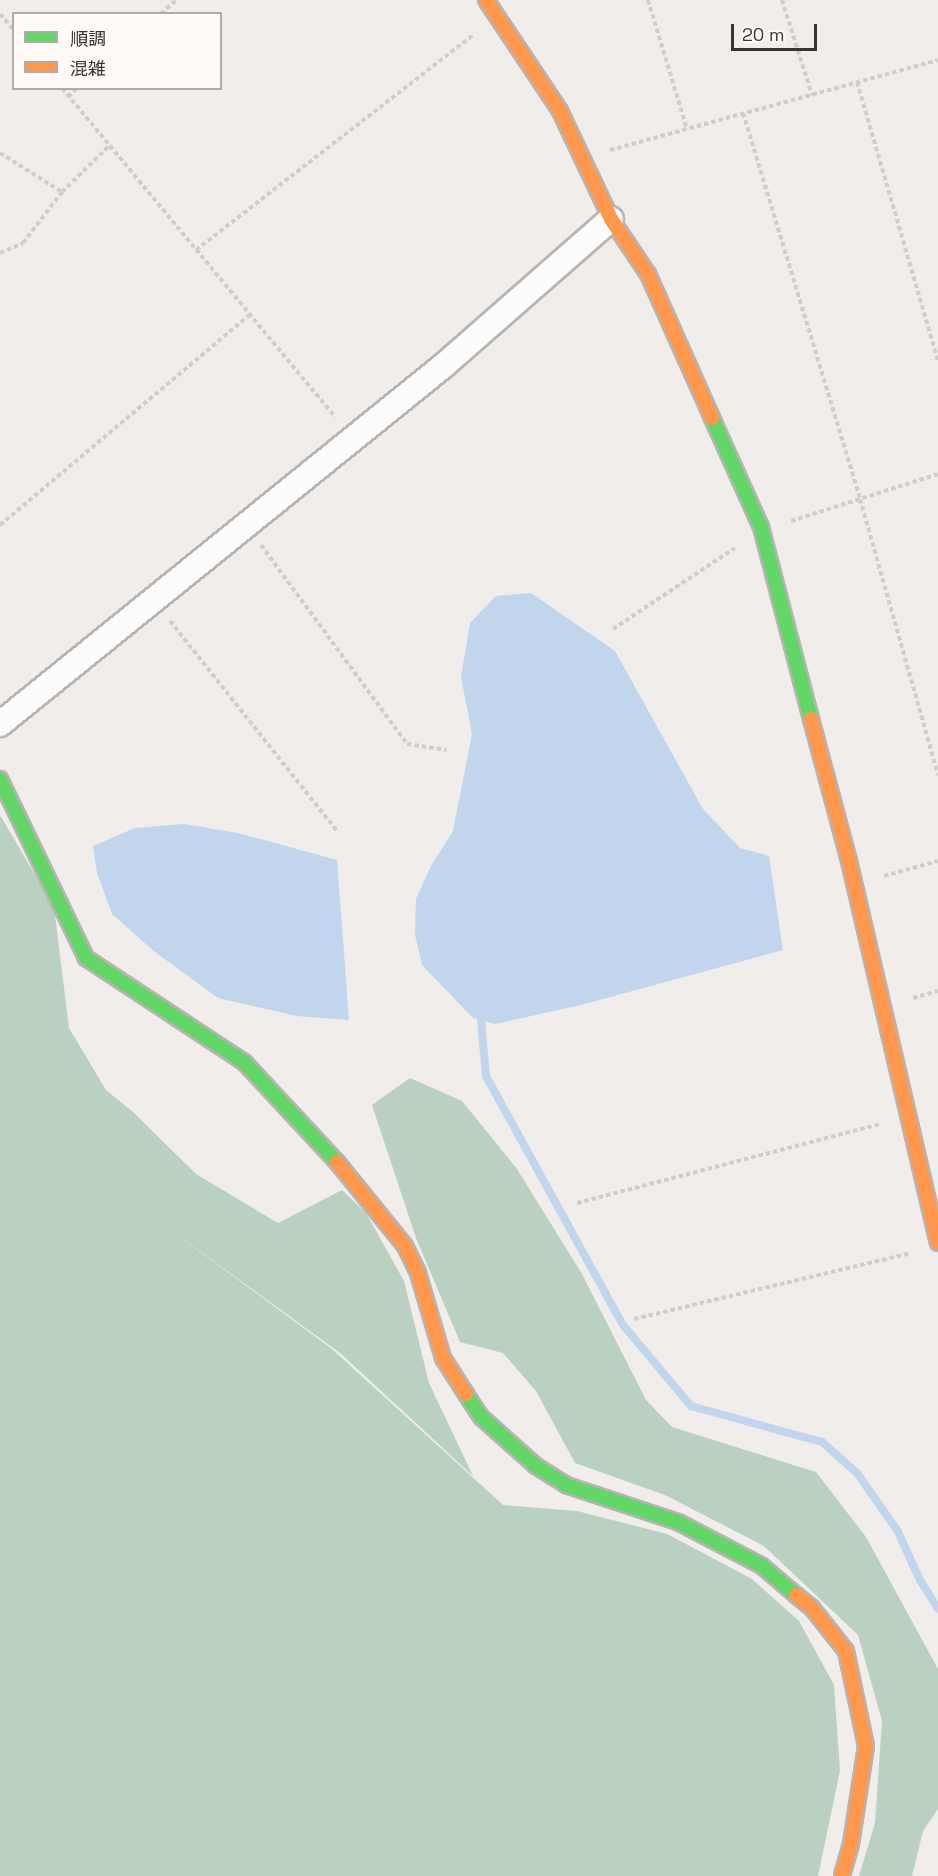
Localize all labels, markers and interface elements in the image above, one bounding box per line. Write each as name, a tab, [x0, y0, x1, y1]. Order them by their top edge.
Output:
legend	[12, 12, 222, 90]
scale bar	[734, 12, 820, 50]
text: 20 m	[742, 23, 785, 46]
text: 順調	[70, 27, 106, 50]
text: 混雑	[70, 57, 106, 80]

